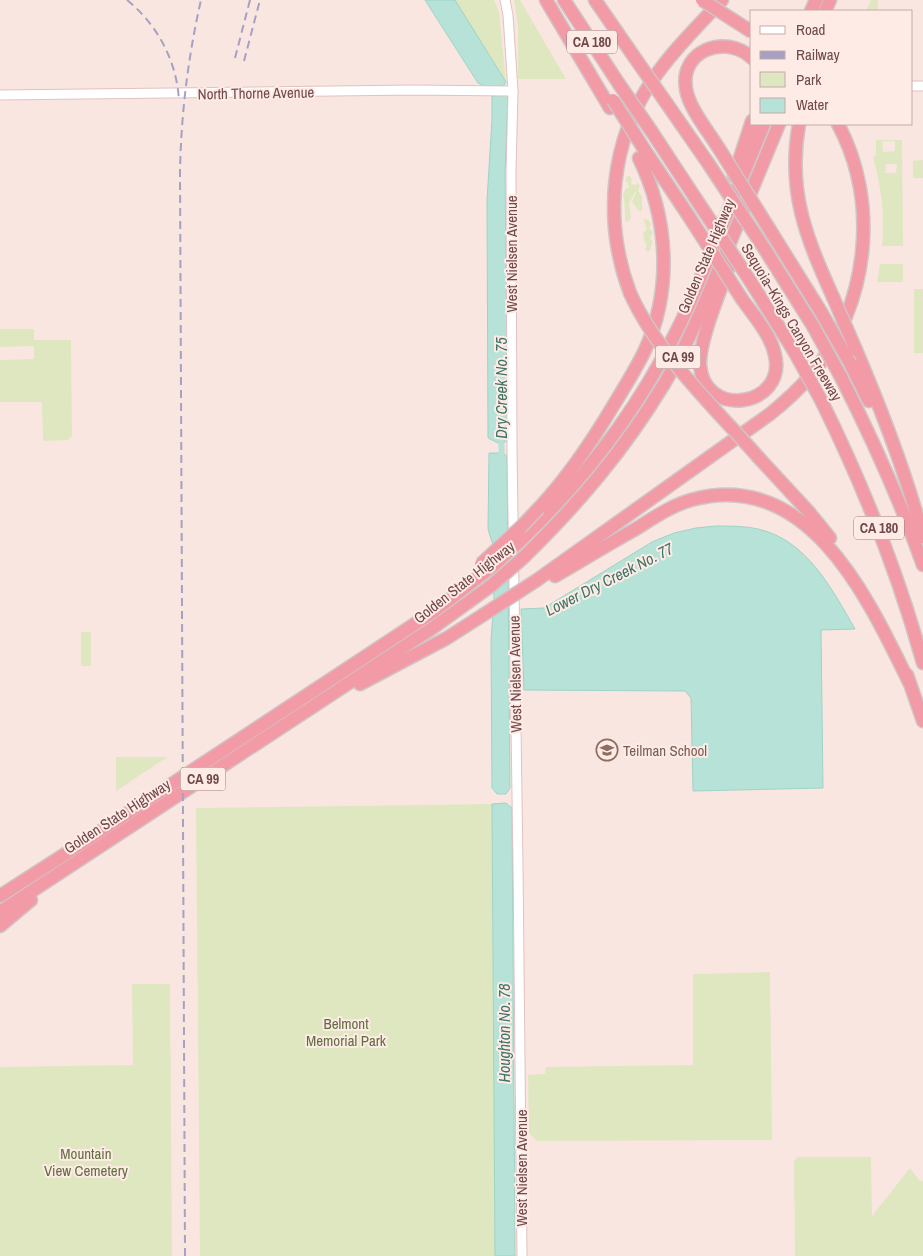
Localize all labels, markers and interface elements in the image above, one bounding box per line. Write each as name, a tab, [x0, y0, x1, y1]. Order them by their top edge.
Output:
legend	[750, 10, 913, 125]
text: Road	[796, 19, 825, 40]
road number: CA 180	[567, 31, 617, 54]
text: Railway	[796, 44, 841, 65]
text: Park	[796, 69, 822, 90]
street label: North Thorne Avenue	[198, 81, 315, 105]
text: Water	[796, 94, 828, 115]
street label: Golden State Highway	[672, 194, 740, 317]
street label: West Nielsen Avenue	[501, 195, 522, 313]
street label: Sequoia–Kings Canyon Freeway	[737, 239, 848, 405]
water label: Dry Creek No. 75	[490, 337, 512, 439]
road number: CA 99	[656, 346, 700, 368]
road number: CA 180	[854, 516, 904, 540]
street label: Golden State Highway	[409, 535, 520, 628]
water label: Lower Dry Creek No. 77	[541, 537, 677, 621]
street label: West Nielsen Avenue	[503, 615, 527, 733]
school or university icon: Teilman School	[595, 738, 619, 762]
place label: Teilman School	[623, 740, 707, 761]
road number: CA 99	[180, 768, 226, 791]
street label: Golden State Highway	[60, 773, 175, 858]
water label: Houghton No. 78	[493, 983, 515, 1083]
park label: Belmont Memorial Park	[306, 1013, 387, 1051]
street label: West Nielsen Avenue	[511, 1109, 532, 1227]
park label: Mountain View Cemetery	[44, 1143, 129, 1181]

